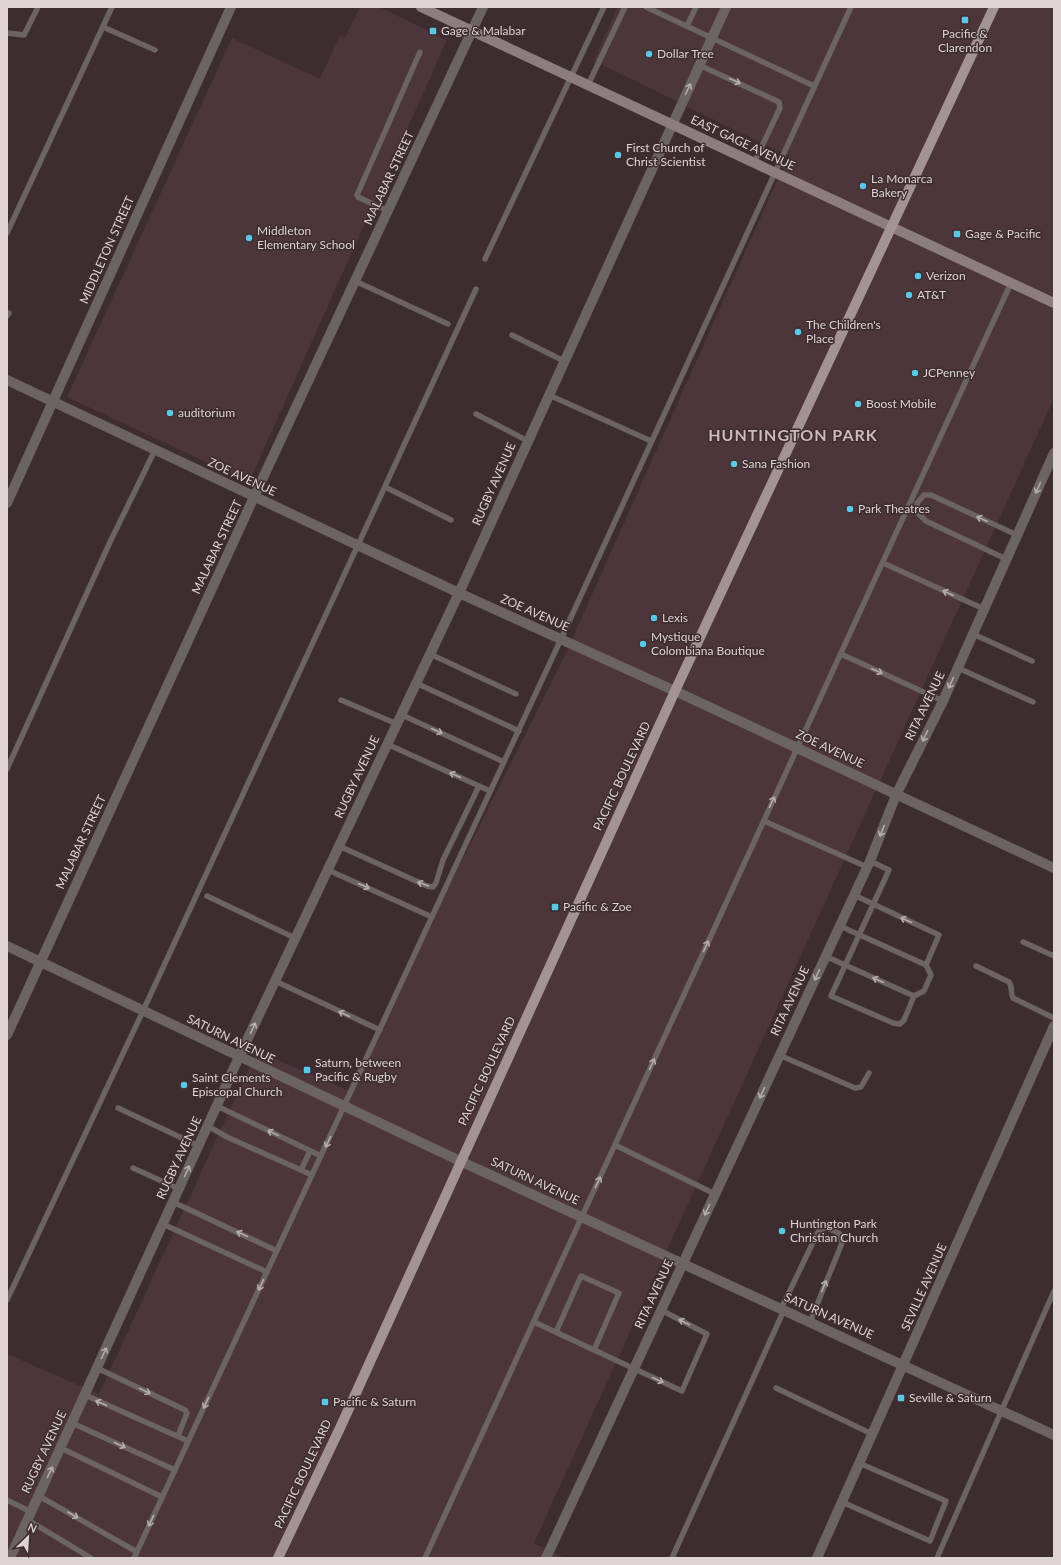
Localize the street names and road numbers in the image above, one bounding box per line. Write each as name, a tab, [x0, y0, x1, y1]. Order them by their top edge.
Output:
street label: EAST GAGE AVENUE	[688, 112, 798, 173]
street label: MALABAR STREET	[360, 128, 417, 227]
street label: MIDDLETON STREET	[76, 194, 137, 306]
street label: RUGBY AVENUE	[468, 440, 519, 528]
street label: ZOE AVENUE	[206, 454, 279, 499]
street label: MALABAR STREET	[188, 497, 245, 596]
street label: ZOE AVENUE	[498, 591, 572, 634]
street label: RITA AVENUE	[901, 669, 948, 743]
street label: PACIFIC BOULEVARD	[590, 719, 653, 833]
street label: ZOE AVENUE	[794, 726, 867, 771]
street label: RUGBY AVENUE	[331, 733, 382, 821]
street label: MALABAR STREET	[52, 792, 109, 891]
street label: RITA AVENUE	[767, 964, 812, 1038]
street label: SATURN AVENUE	[185, 1011, 278, 1066]
street label: PACIFIC BOULEVARD	[455, 1014, 518, 1128]
street label: RUGBY AVENUE	[153, 1114, 204, 1202]
street label: SATURN AVENUE	[488, 1153, 582, 1208]
street label: SEVILLE AVENUE	[898, 1241, 950, 1333]
street label: RITA AVENUE	[631, 1257, 676, 1331]
street label: SATURN AVENUE	[782, 1289, 876, 1342]
street label: RUGBY AVENUE	[18, 1408, 69, 1496]
street label: PACIFIC BOULEVARD	[271, 1417, 334, 1531]

